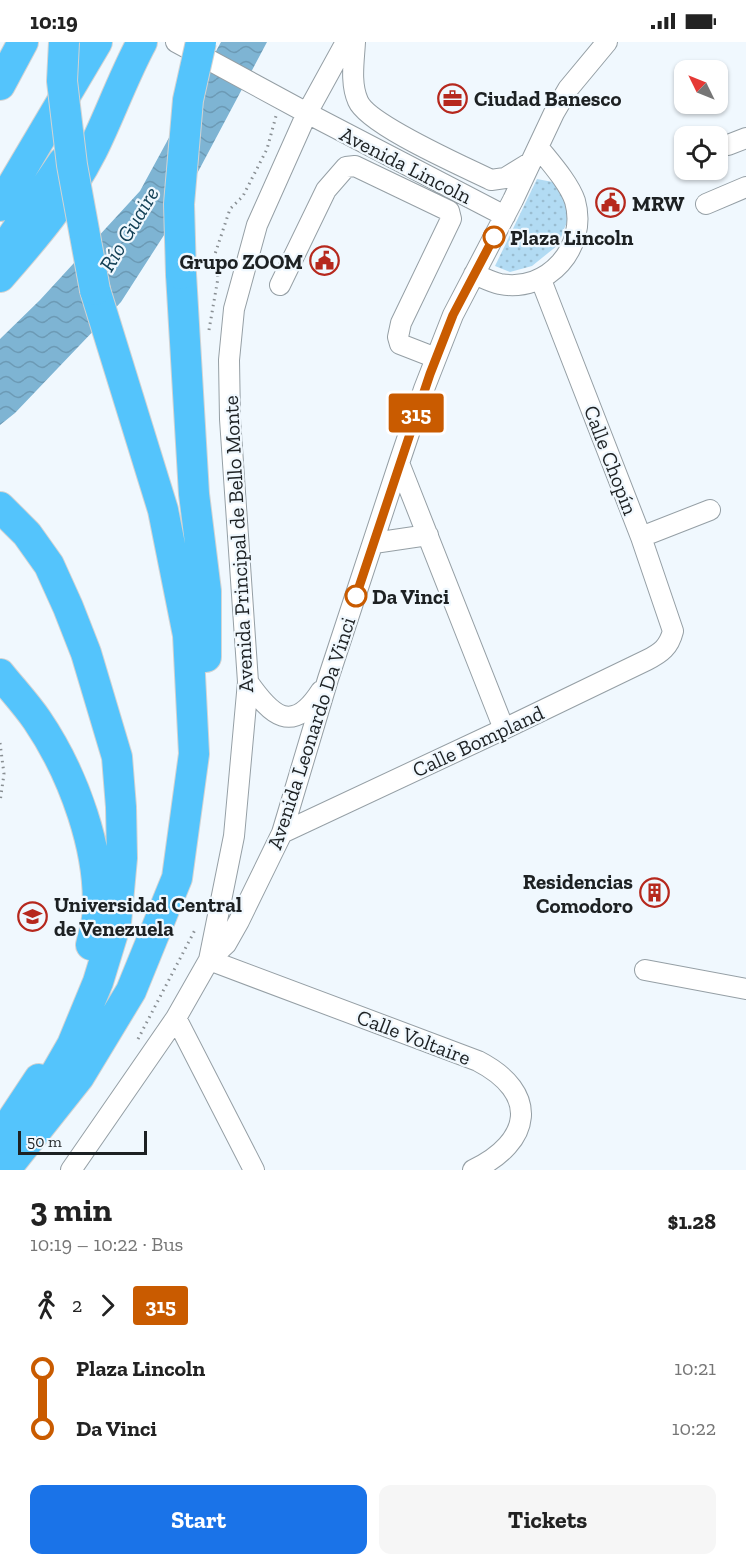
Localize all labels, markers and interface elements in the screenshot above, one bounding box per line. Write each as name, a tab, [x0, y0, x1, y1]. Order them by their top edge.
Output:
text: 10:19	[30, 8, 78, 35]
north arrow	[674, 60, 728, 114]
map controls	[674, 60, 728, 180]
office icon: Ciudad Banesco	[437, 82, 469, 114]
place label: Ciudad Banesco	[474, 86, 621, 111]
street label: Avenida Lincoln	[336, 121, 476, 209]
button: locate	[674, 126, 728, 180]
water label: Río Guaire	[93, 182, 165, 276]
public building icon: MRW	[595, 187, 627, 219]
place label: MRW	[632, 191, 685, 216]
place label: Plaza Lincoln	[510, 225, 634, 250]
marker: Plaza Lincoln	[483, 226, 505, 248]
public building icon: Grupo ZOOM	[308, 245, 340, 277]
place label: Grupo ZOOM	[179, 249, 303, 274]
line badge: 315	[382, 394, 450, 433]
street label: Avenida Principal de Bello Monte	[218, 395, 258, 693]
text: 315	[401, 401, 431, 426]
street label: Calle Chopín	[579, 402, 643, 518]
place label: Da Vinci	[372, 584, 449, 609]
marker: Da Vinci	[345, 585, 367, 607]
street label: Avenida Leonardo Da Vinci	[262, 614, 360, 852]
street label: Calle Bompland	[408, 699, 548, 782]
place label: Residencias Comodoro	[523, 869, 633, 918]
building icon: Residencias Comodoro	[638, 877, 670, 909]
place label: Universidad Central de Venezuela	[54, 892, 242, 941]
school or university icon: Universidad Central de Venezuela	[17, 900, 49, 932]
street label: Calle Voltaire	[354, 1004, 475, 1070]
scale bar	[18, 1128, 147, 1156]
text: 50 m	[27, 1132, 62, 1151]
text: 3 min	[30, 1190, 112, 1229]
text: $1.28	[668, 1208, 716, 1235]
text: 10:19 – 10:22 · Bus	[30, 1232, 183, 1256]
icon: walk	[30, 1289, 63, 1322]
icon: forward	[91, 1289, 124, 1322]
text: 2	[72, 1293, 82, 1317]
text: 315	[145, 1293, 176, 1318]
text: Plaza Lincoln	[76, 1355, 205, 1382]
text: 10:21	[674, 1356, 716, 1380]
text: Da Vinci	[76, 1415, 157, 1442]
text: 10:22	[672, 1416, 716, 1440]
button: Start	[30, 1485, 367, 1554]
button: Tickets	[379, 1485, 716, 1554]

